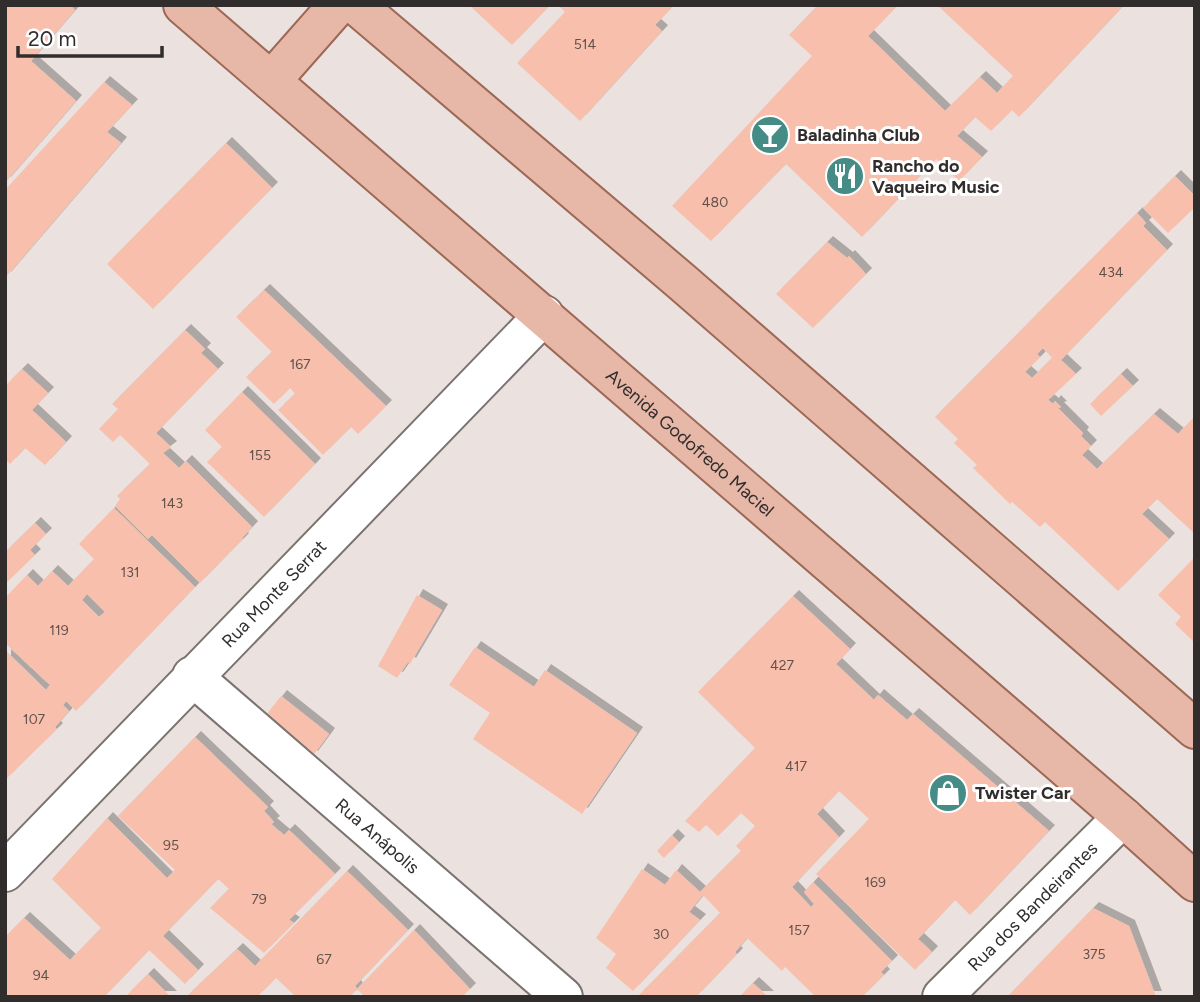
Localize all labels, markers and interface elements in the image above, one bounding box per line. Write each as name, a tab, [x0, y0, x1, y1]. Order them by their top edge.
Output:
scale bar	[18, 14, 161, 58]
text: 20 m	[28, 26, 76, 51]
house number: 514	[574, 36, 597, 53]
bar icon: Baladinha Club	[749, 114, 791, 156]
place label: Baladinha Club	[797, 124, 920, 146]
restaurant icon: Rancho do Vaqueiro Music	[824, 155, 866, 197]
place label: Rancho do Vaqueiro Music	[872, 155, 1000, 198]
house number: 480	[702, 194, 728, 211]
house number: 434	[1098, 264, 1124, 281]
house number: 167	[289, 356, 311, 373]
street label: Avenida Godofredo Maciel	[602, 364, 778, 522]
house number: 155	[249, 447, 271, 464]
house number: 143	[161, 495, 183, 512]
street label: Rua Monte Serrat	[217, 536, 331, 652]
house number: 131	[120, 564, 140, 581]
house number: 119	[49, 622, 69, 639]
house number: 427	[770, 657, 794, 674]
house number: 107	[23, 711, 46, 728]
house number: 417	[785, 758, 807, 775]
shop icon: Twister Car	[927, 772, 969, 814]
place label: Twister Car	[975, 782, 1071, 804]
street label: Rua Anápolis	[331, 794, 424, 879]
house number: 95	[163, 837, 179, 854]
street label: Rua dos Bandeirantes	[963, 838, 1102, 976]
house number: 169	[864, 874, 886, 891]
house number: 79	[251, 891, 267, 908]
house number: 157	[788, 922, 810, 939]
house number: 30	[653, 926, 669, 943]
house number: 375	[1082, 946, 1106, 963]
house number: 67	[316, 951, 332, 968]
house number: 94	[33, 967, 50, 984]

